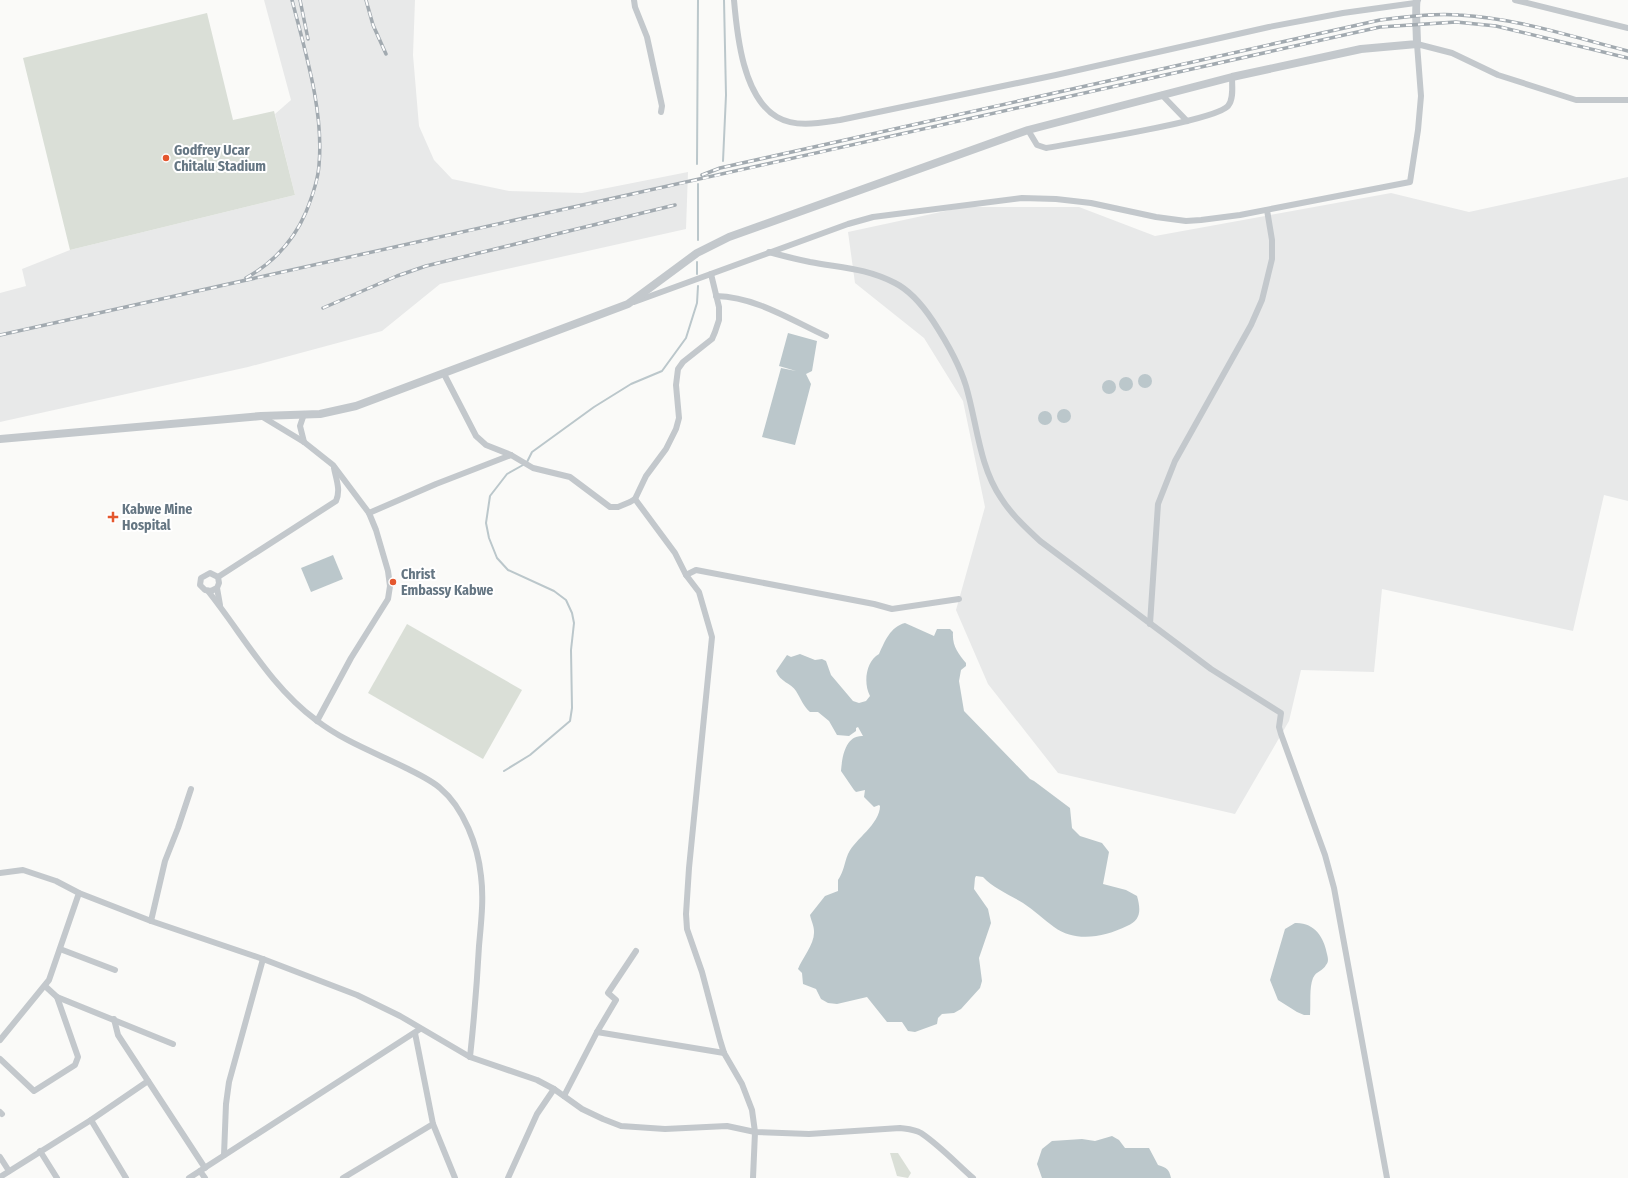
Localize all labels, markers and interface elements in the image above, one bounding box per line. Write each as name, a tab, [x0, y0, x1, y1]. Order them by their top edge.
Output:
place label: Godfrey Ucar Chitalu Stadium	[174, 142, 266, 175]
marker: Godfrey Ucar Chitalu Stadium	[161, 153, 171, 163]
place label: Kabwe Mine Hospital	[122, 501, 192, 534]
marker: Kabwe Mine Hospital	[107, 511, 119, 523]
place label: Christ Embassy Kabwe	[401, 566, 493, 599]
marker: Christ Embassy Kabwe	[388, 577, 398, 587]

